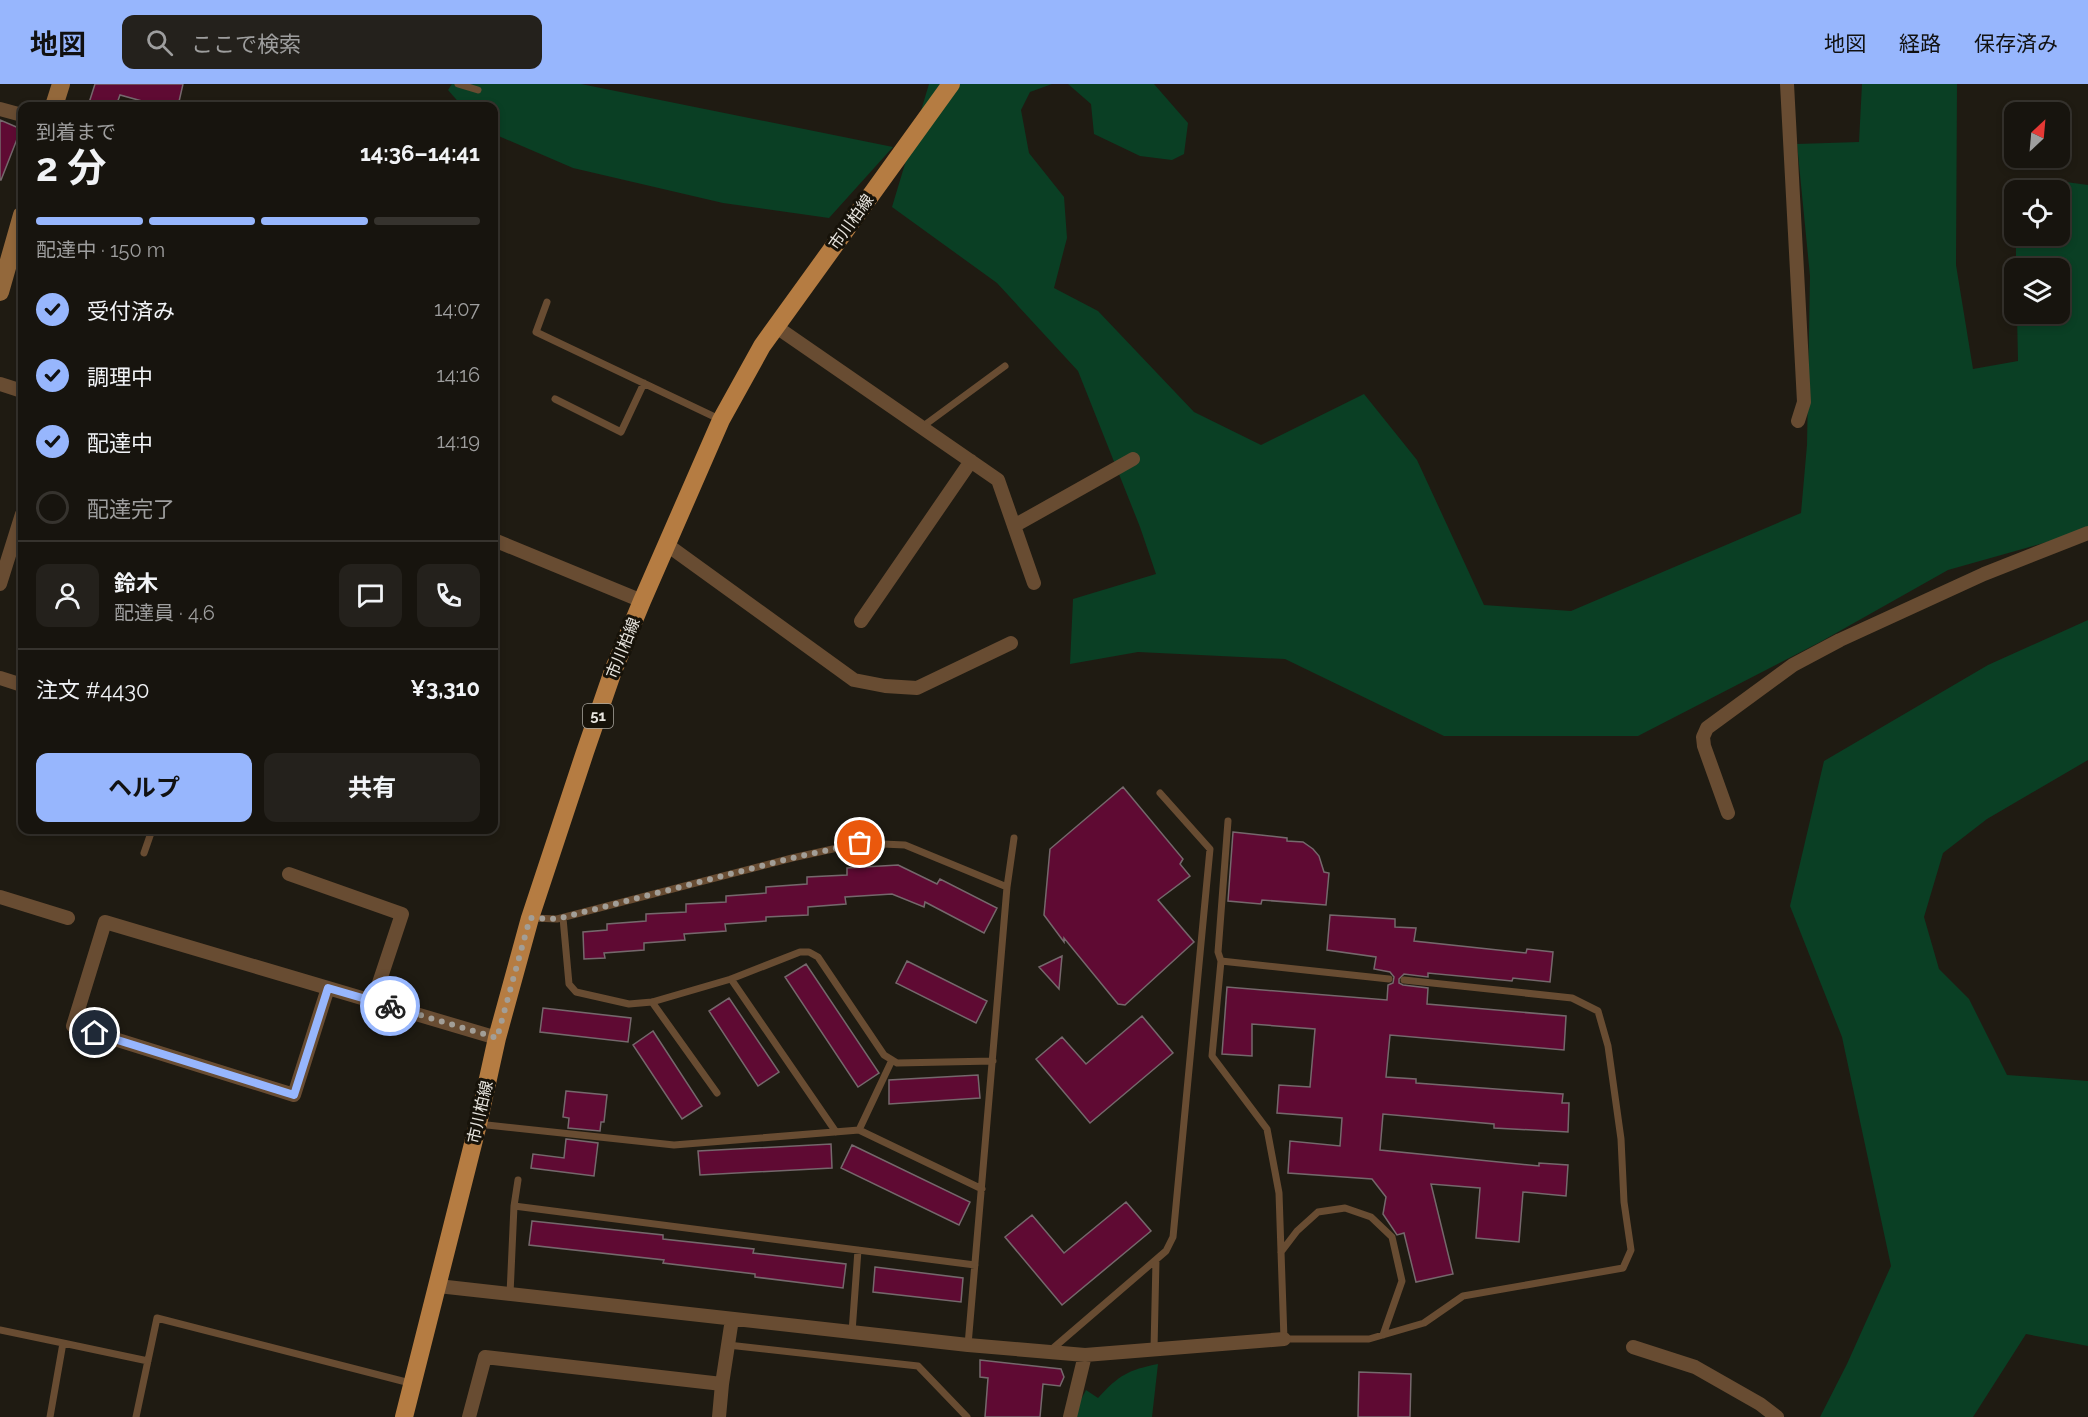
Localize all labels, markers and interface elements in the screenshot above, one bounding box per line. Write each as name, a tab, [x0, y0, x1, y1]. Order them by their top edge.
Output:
search box	[122, 15, 542, 69]
icon: search	[143, 26, 176, 59]
text: 地図	[30, 28, 86, 61]
text: ここで検索	[191, 31, 301, 57]
text: 地図	[1824, 31, 1866, 56]
text: 経路	[1899, 31, 1941, 56]
text: 保存済み	[1974, 31, 2058, 56]
north arrow	[2004, 102, 2070, 168]
map controls	[2004, 102, 2070, 324]
text: 到着まで	[36, 120, 116, 144]
text: 14:36–14:41	[360, 140, 480, 166]
text: 2 分	[36, 144, 106, 190]
button: locate	[2004, 180, 2070, 246]
street label: 市川柏線	[825, 191, 877, 253]
text: 配達中 · 150 m	[36, 238, 165, 262]
button: layers	[2004, 258, 2070, 324]
icon: check	[36, 293, 69, 326]
text: 14:07	[434, 297, 480, 321]
text: 受付済み	[87, 298, 175, 324]
icon: check	[36, 359, 69, 392]
text: 14:16	[436, 363, 480, 387]
text: 調理中	[87, 364, 153, 390]
icon: check	[36, 425, 69, 458]
text: 14:19	[436, 429, 480, 453]
text: 配達中	[87, 430, 153, 456]
text: 配達完了	[87, 496, 175, 522]
button: person	[36, 564, 99, 627]
button: chat	[339, 564, 402, 627]
button: phone	[417, 564, 480, 627]
text: 鈴木	[114, 570, 158, 596]
text: 配達員 · 4.6	[114, 601, 215, 625]
street label: 市川柏線	[602, 615, 644, 681]
text: ¥3,310	[410, 675, 480, 701]
text: 注文 #4430	[36, 677, 150, 703]
road number: 51	[583, 704, 613, 728]
button: ヘルプ	[36, 753, 252, 822]
button: 共有	[264, 753, 480, 822]
pin	[834, 817, 885, 868]
icon: bag	[843, 826, 876, 859]
courier	[360, 976, 420, 1036]
icon: bike	[374, 990, 407, 1023]
pin	[69, 1007, 120, 1058]
icon: home	[78, 1016, 111, 1049]
street label: 市川柏線	[464, 1079, 496, 1145]

